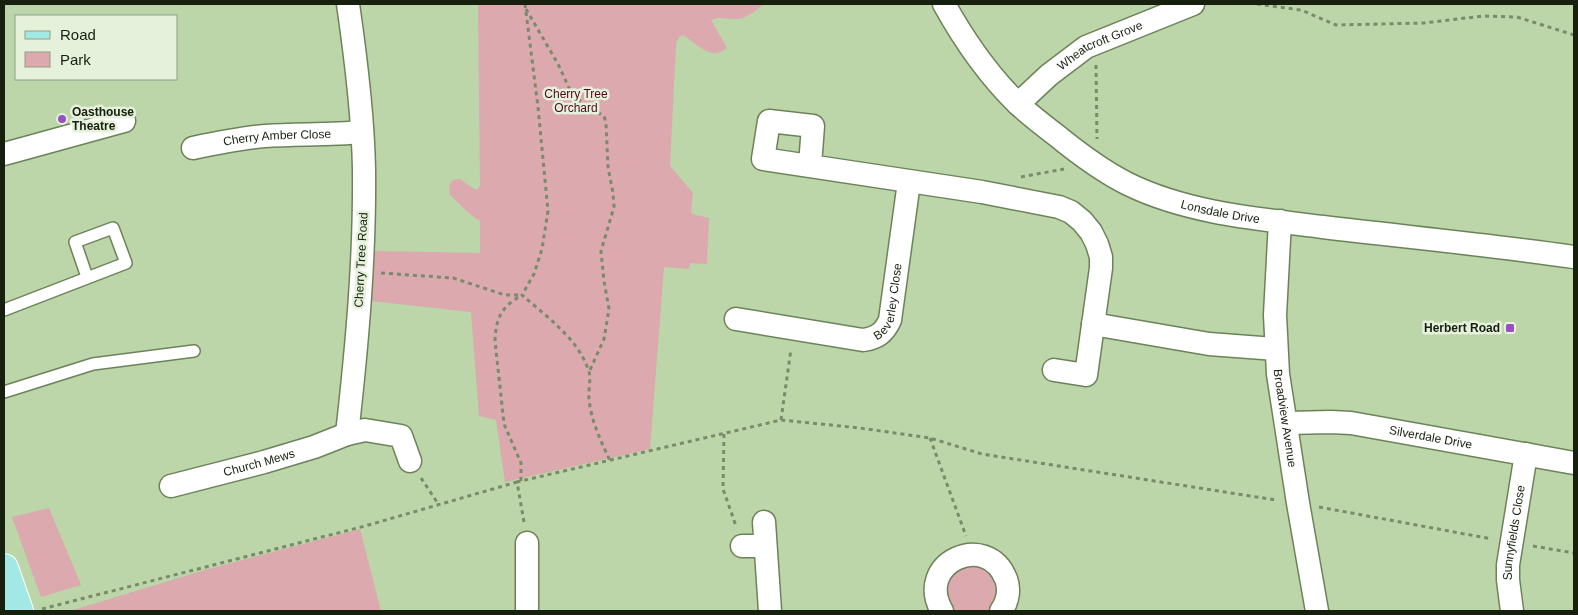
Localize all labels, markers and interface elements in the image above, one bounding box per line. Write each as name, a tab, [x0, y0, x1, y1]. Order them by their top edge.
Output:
legend	[15, 15, 178, 80]
street label: Wheatcroft Grove	[1055, 18, 1145, 73]
text: Road	[60, 26, 96, 43]
text: Park	[60, 51, 91, 68]
park label: Cherry Tree Orchard	[544, 87, 608, 115]
place label: Oasthouse Theatre	[72, 105, 134, 133]
marker: Oasthouse Theatre	[56, 113, 68, 125]
street label: Cherry Amber Close	[222, 127, 332, 149]
street label: Lonsdale Drive	[1179, 197, 1261, 226]
street label: Cherry Tree Road	[352, 212, 370, 308]
street label: Beverley Close	[871, 262, 905, 343]
place label: Herbert Road	[1424, 321, 1500, 335]
marker: Herbert Road	[1504, 322, 1516, 334]
street label: Broadview Avenue	[1271, 369, 1299, 469]
street label: Silverdale Drive	[1388, 423, 1474, 452]
street label: Church Mews	[222, 446, 296, 479]
street label: Sunnyfields Close	[1501, 484, 1528, 580]

